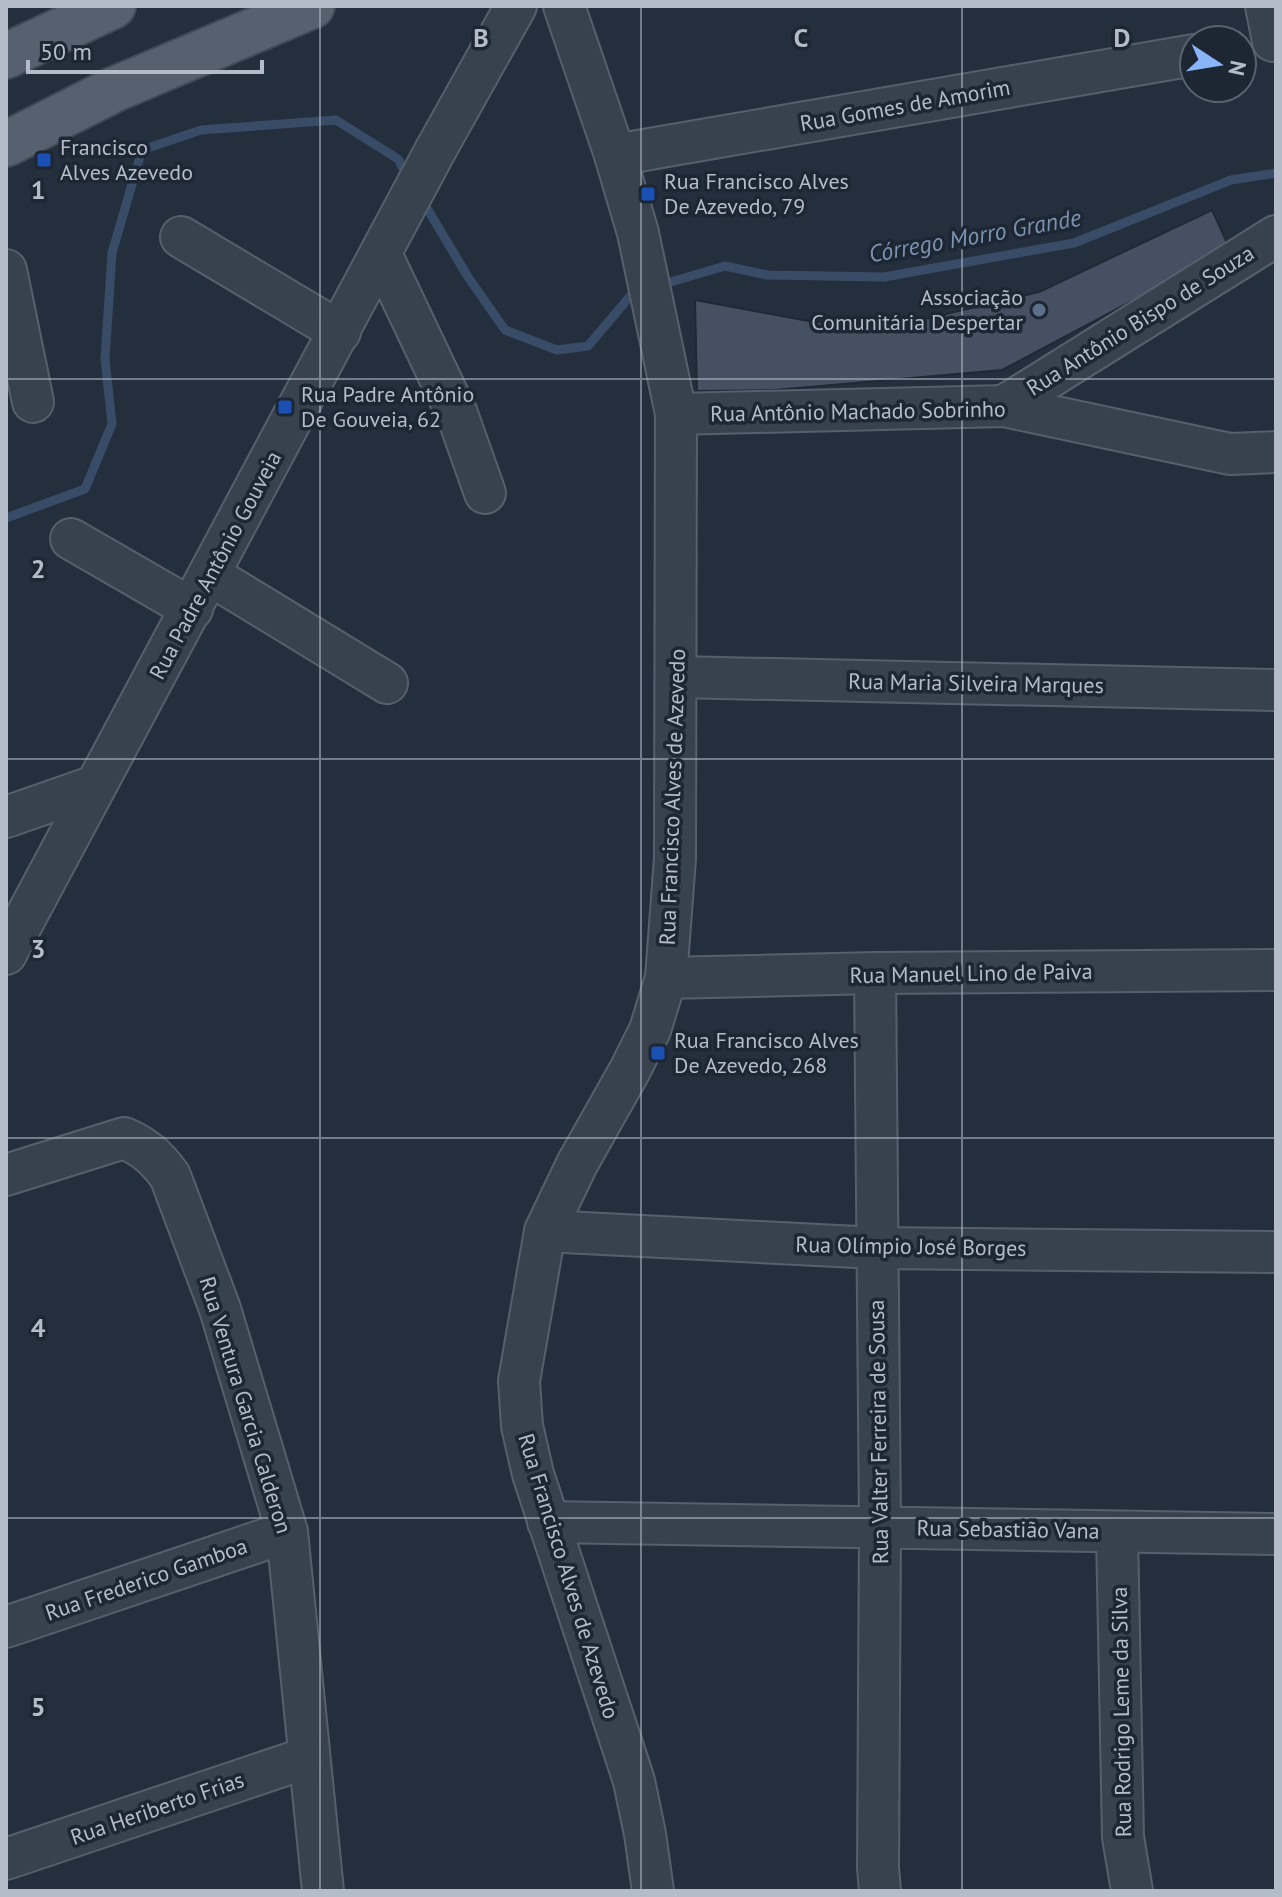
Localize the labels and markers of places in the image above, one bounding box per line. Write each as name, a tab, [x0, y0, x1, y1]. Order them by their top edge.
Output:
place label: Francisco Alves Azevedo	[60, 133, 193, 186]
marker: Francisco Alves Azevedo	[35, 151, 53, 169]
place label: Rua Francisco Alves De Azevedo, 79	[664, 167, 849, 220]
marker: Rua Francisco Alves De Azevedo, 79	[639, 185, 657, 203]
place label: Associação Comunitária Despertar	[811, 283, 1024, 336]
marker: Associação Comunitária Despertar	[1030, 301, 1048, 319]
place label: Rua Padre Antônio De Gouveia, 62	[301, 380, 474, 433]
marker: Rua Padre Antônio De Gouveia, 62	[276, 398, 294, 416]
place label: Rua Francisco Alves De Azevedo, 268	[674, 1026, 859, 1079]
marker: Rua Francisco Alves De Azevedo, 268	[649, 1044, 667, 1062]

